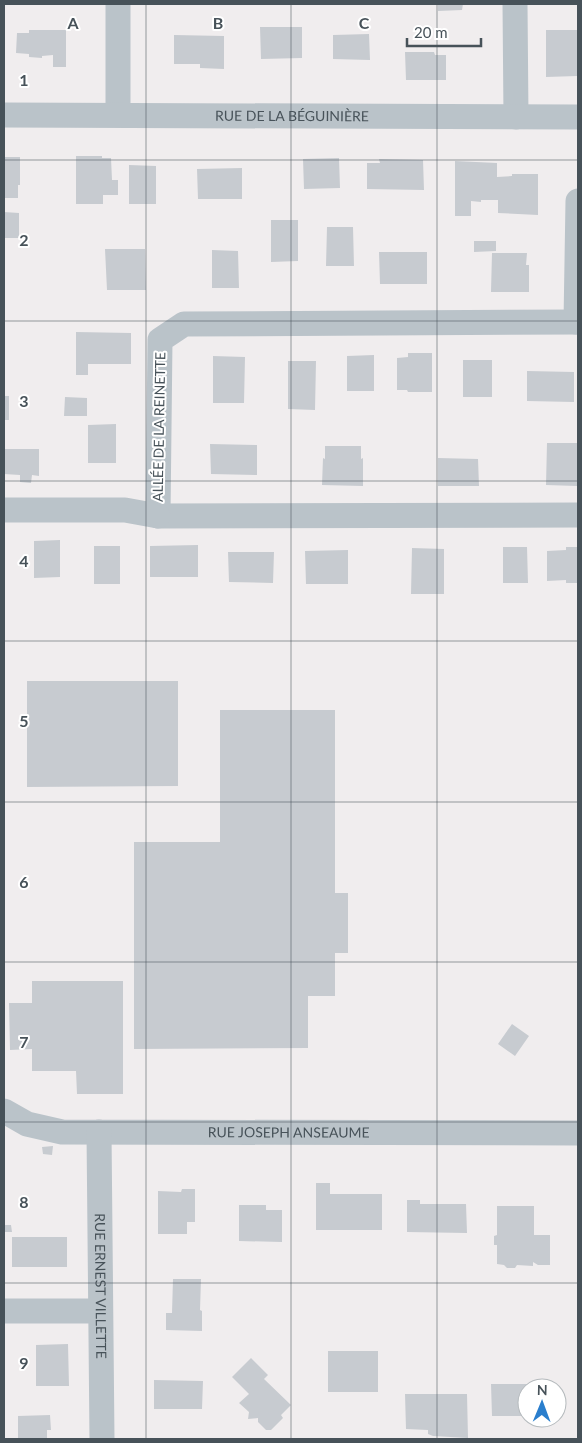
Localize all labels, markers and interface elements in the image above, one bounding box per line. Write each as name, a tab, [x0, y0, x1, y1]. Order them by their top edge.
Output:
text: A	[66, 13, 79, 32]
text: B	[213, 13, 223, 32]
text: C	[359, 13, 370, 32]
scale bar	[407, 15, 481, 47]
text: 20 m	[414, 23, 448, 41]
text: 1	[19, 70, 29, 89]
street label: RUE DE LA BÉGUINIÈRE	[215, 107, 369, 124]
text: 2	[19, 230, 29, 249]
street label: ALLÉE DE LA REINETTE	[149, 352, 168, 502]
text: 3	[19, 391, 29, 410]
text: 4	[19, 551, 29, 570]
text: 5	[19, 711, 29, 730]
text: 6	[19, 872, 29, 891]
text: 7	[19, 1032, 29, 1051]
street label: RUE JOSEPH ANSEAUME	[208, 1123, 370, 1141]
text: 8	[19, 1192, 29, 1211]
street label: RUE ERNEST VILLETTE	[92, 1213, 110, 1359]
text: 9	[19, 1353, 29, 1372]
north arrow	[517, 1378, 567, 1428]
text: N	[537, 1381, 548, 1398]

